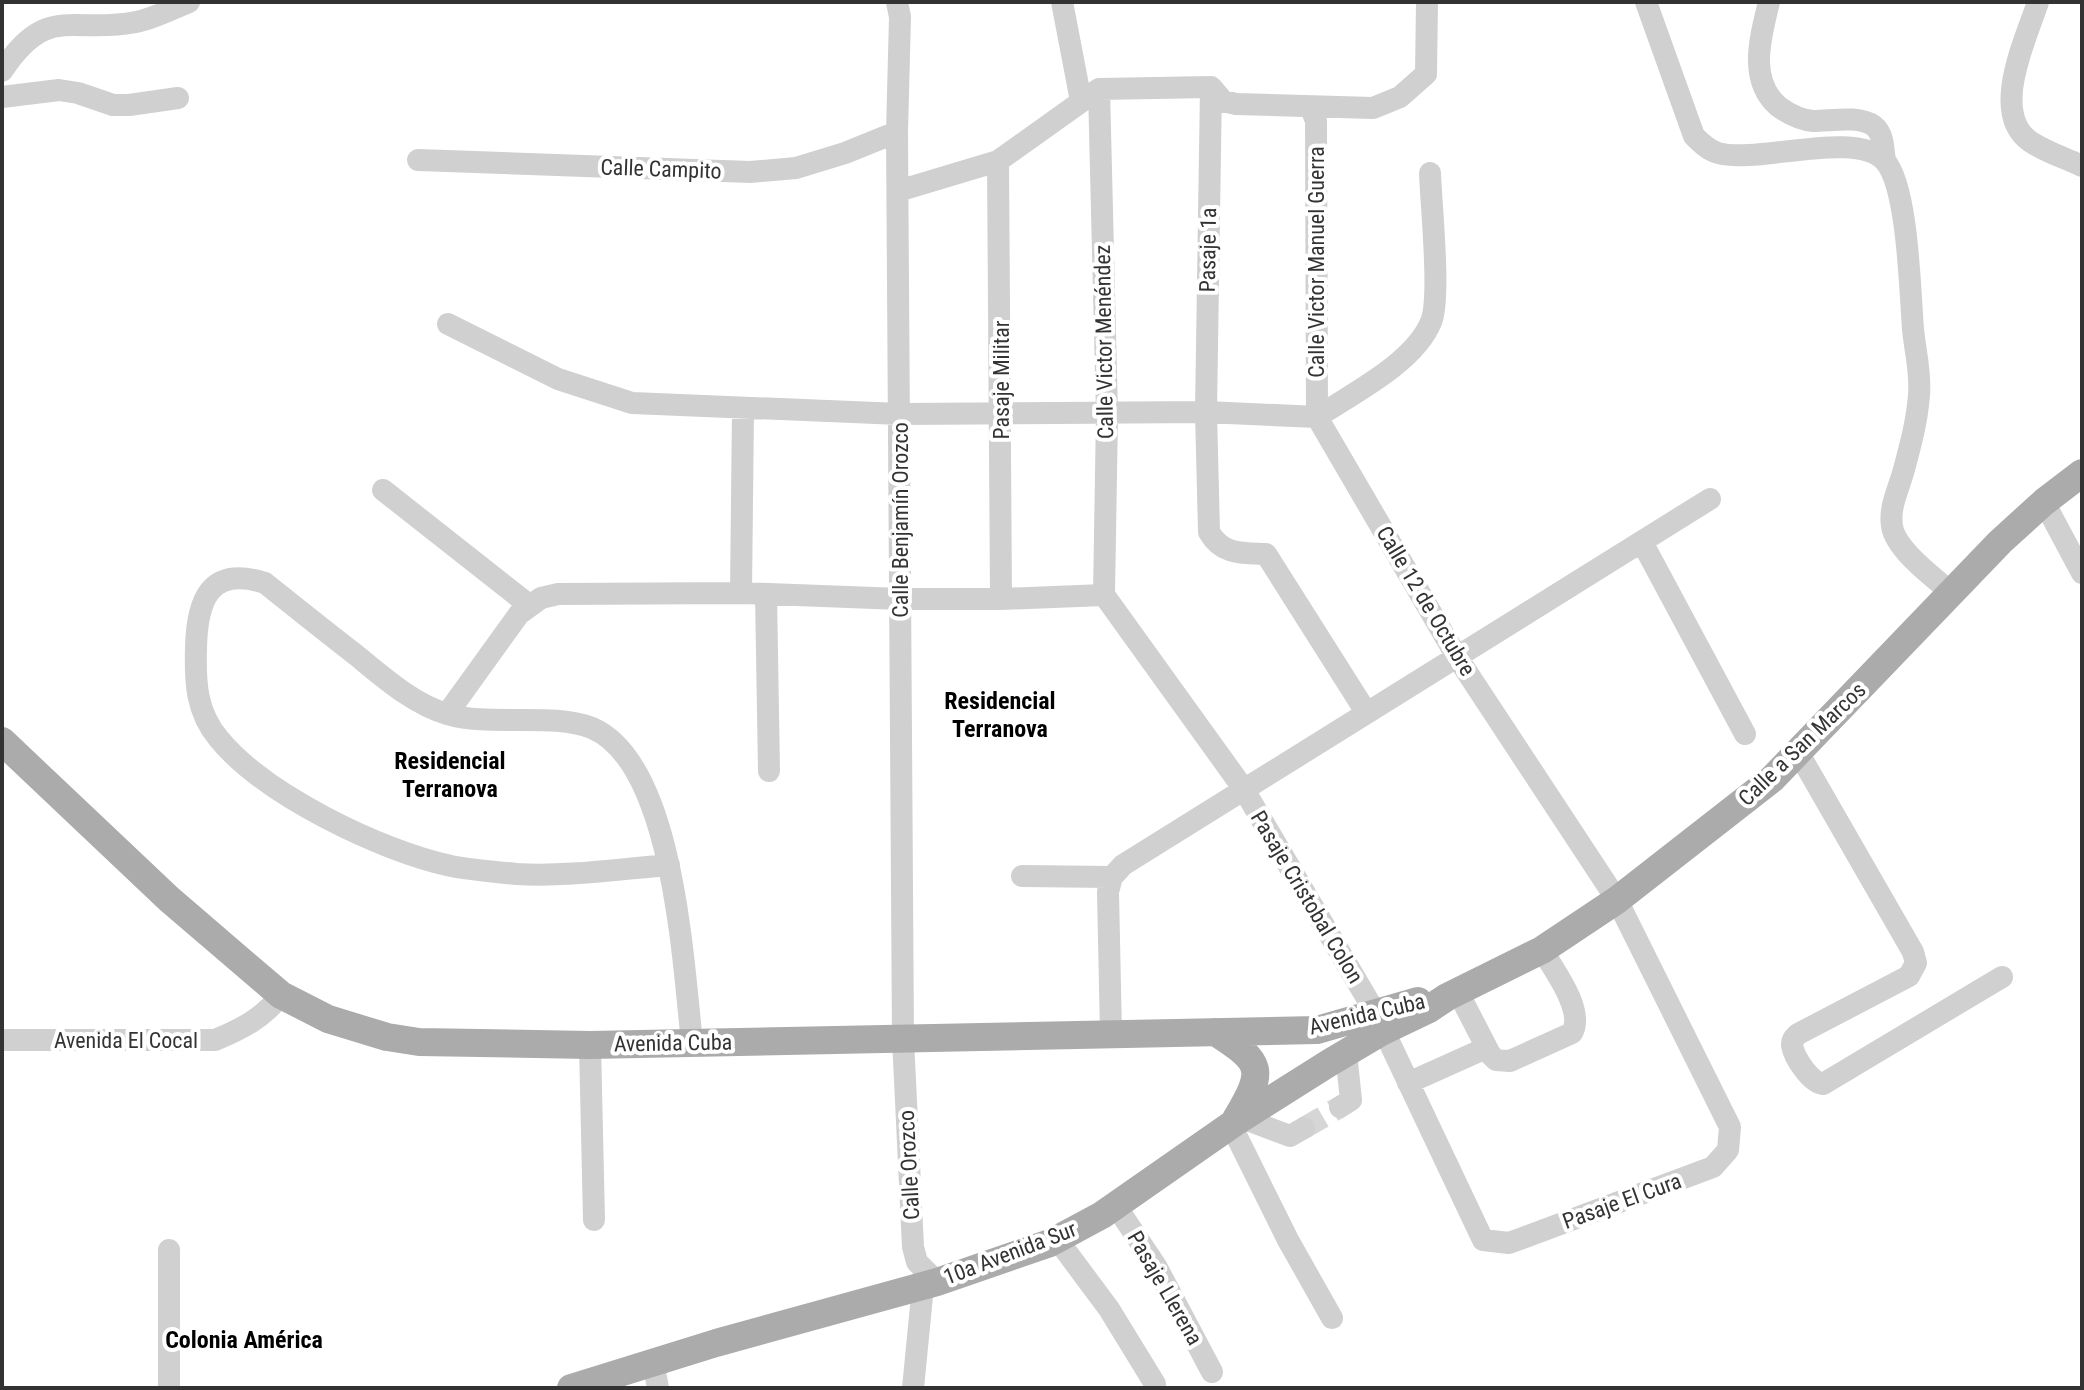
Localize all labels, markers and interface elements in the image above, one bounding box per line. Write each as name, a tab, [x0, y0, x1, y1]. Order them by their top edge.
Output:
street label: Calle Victor Manuel Guerra	[1304, 146, 1329, 378]
street label: Calle Campito	[600, 154, 722, 184]
street label: Pasaje 1a	[1195, 207, 1221, 293]
street label: Calle Victor Menéndez	[1090, 245, 1118, 439]
street label: Pasaje Militar	[989, 320, 1014, 440]
street label: Calle Benjamín Orozco	[888, 422, 913, 618]
street label: Calle 12 de Octubre	[1372, 522, 1480, 680]
street label: Calle a San Marcos	[1733, 677, 1871, 811]
district label: Residencial Terranova	[944, 687, 1056, 743]
district label: Residencial Terranova	[394, 747, 506, 803]
street label: Pasaje Cristobal Colon	[1246, 806, 1368, 988]
street label: Avenida Cuba	[1306, 988, 1428, 1040]
street label: Avenida El Cocal	[54, 1028, 198, 1053]
street label: Avenida Cuba	[614, 1029, 732, 1057]
street label: Calle Orozco	[894, 1110, 924, 1220]
street label: Pasaje El Cura	[1559, 1168, 1685, 1234]
street label: 10a Avenida Sur	[940, 1216, 1080, 1290]
street label: Pasaje Llerena	[1122, 1227, 1208, 1349]
district label: Colonia América	[165, 1326, 323, 1354]

